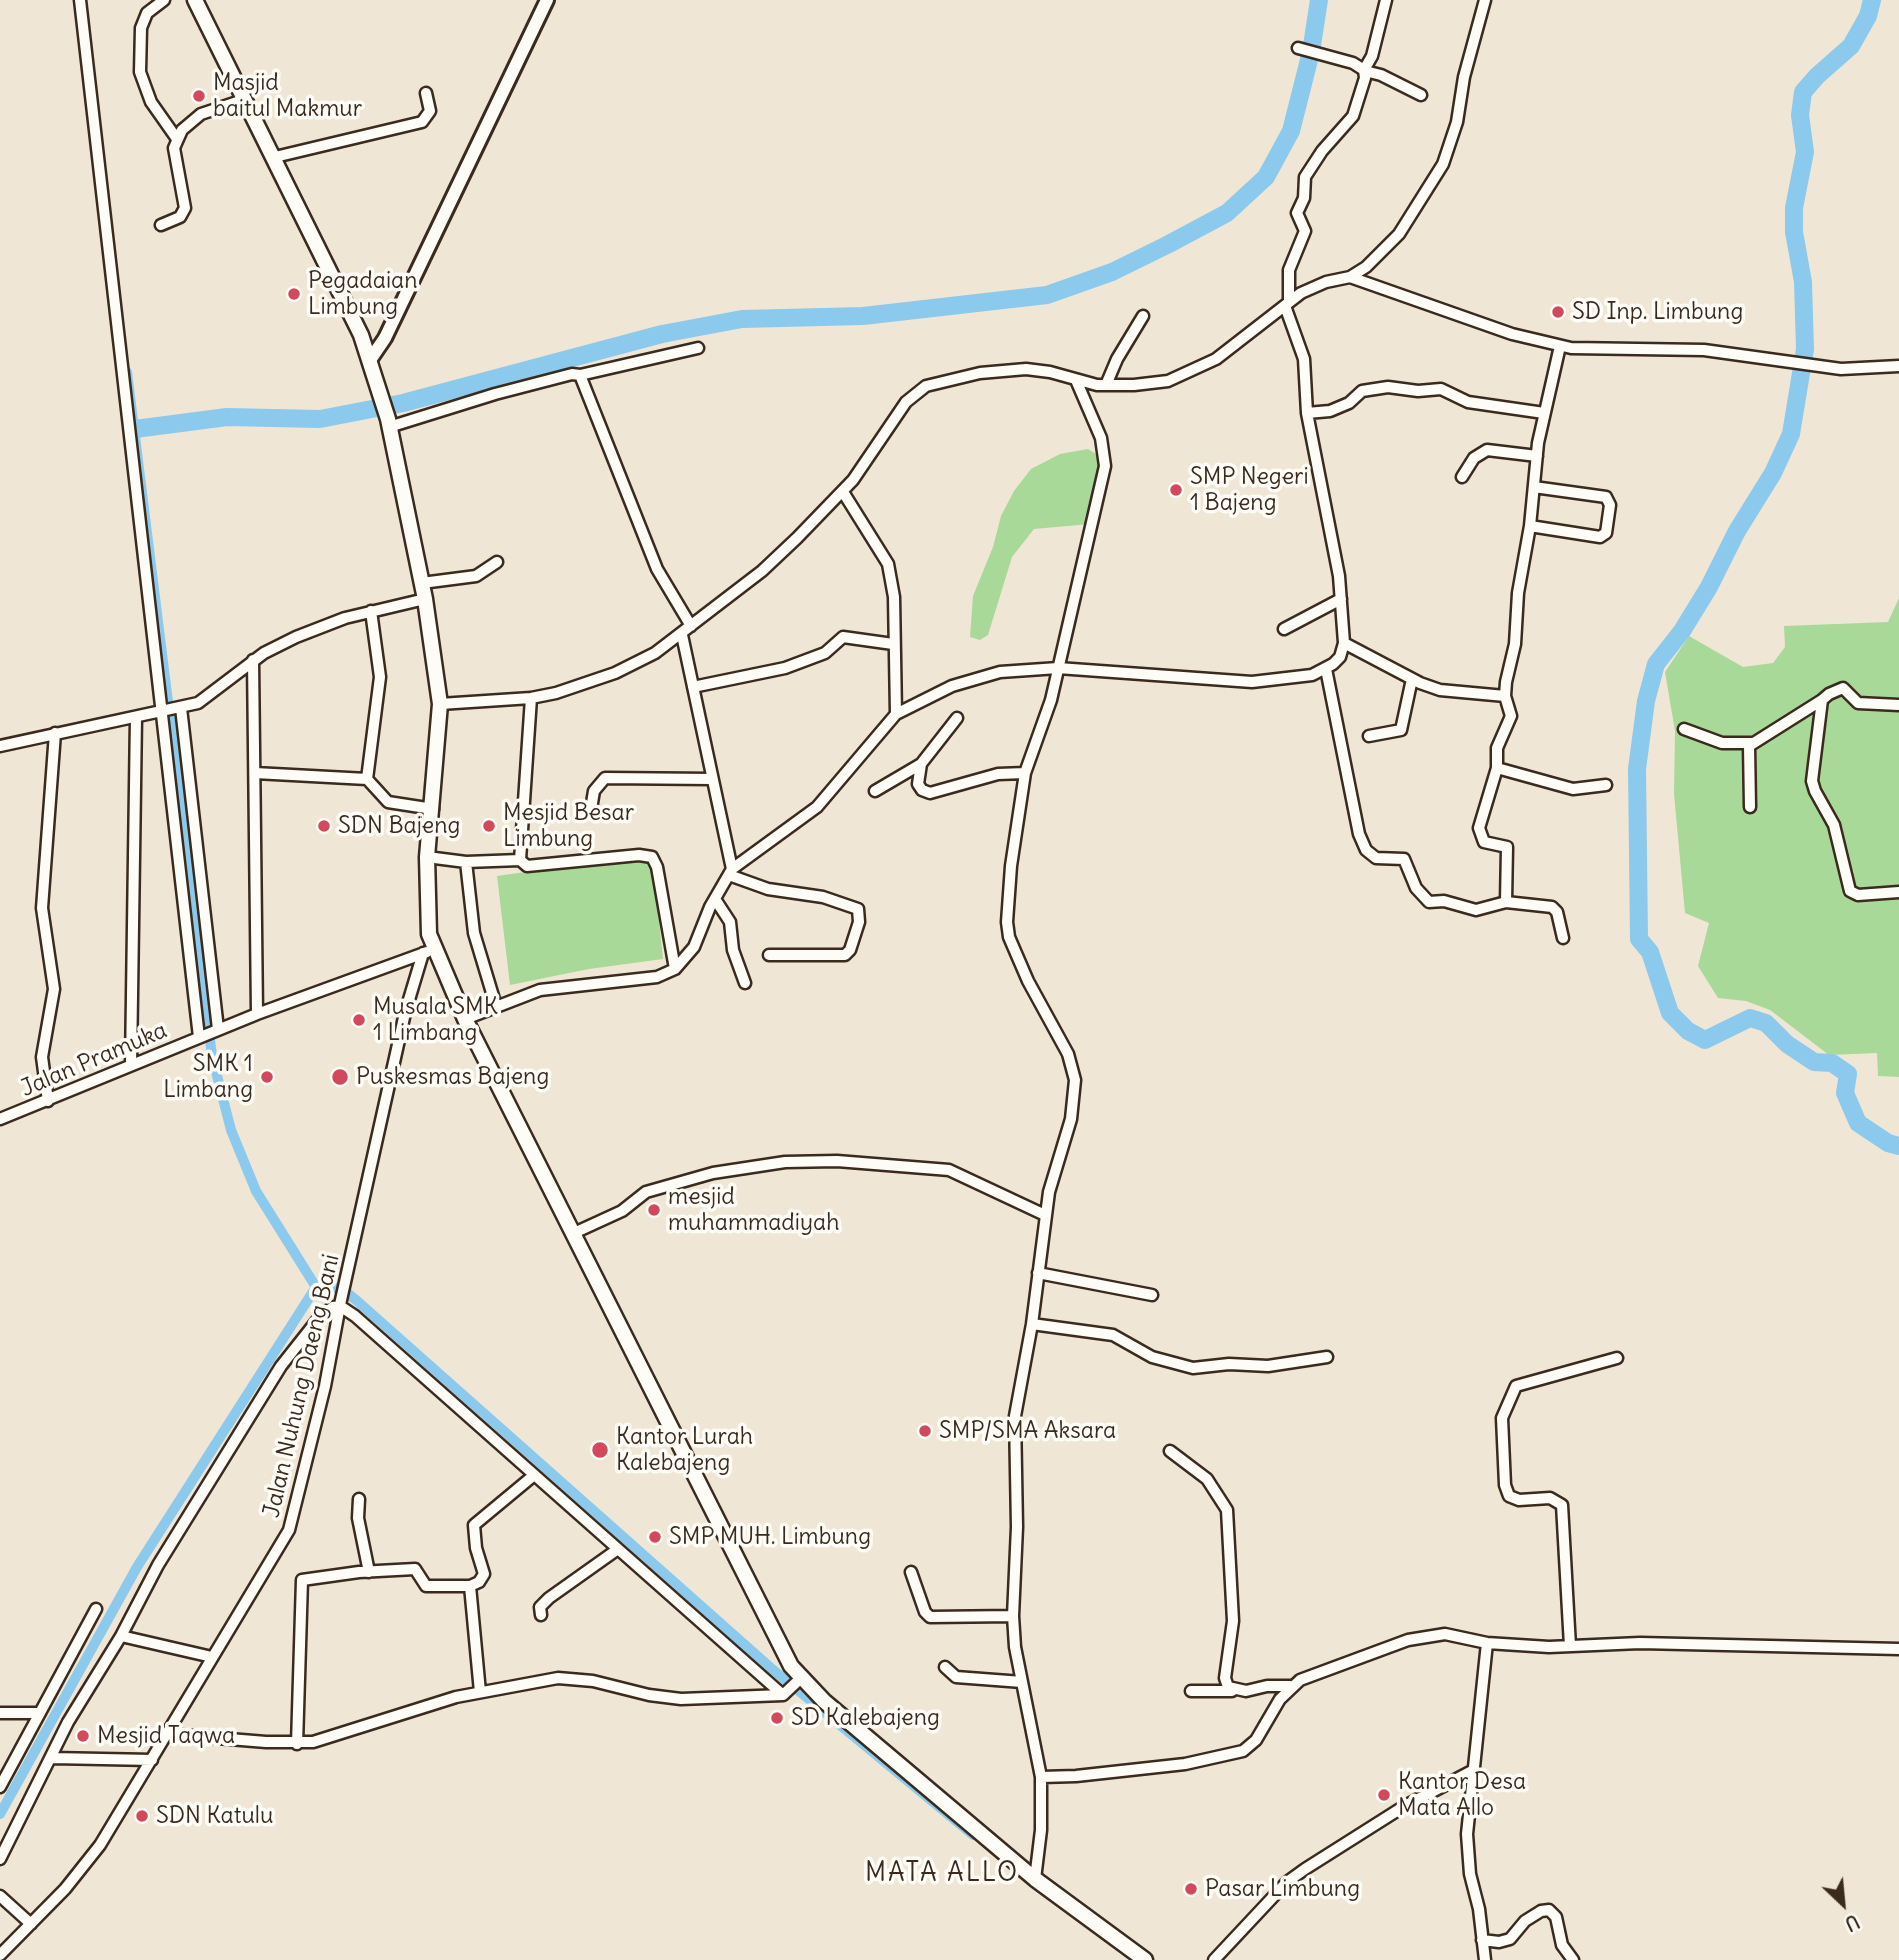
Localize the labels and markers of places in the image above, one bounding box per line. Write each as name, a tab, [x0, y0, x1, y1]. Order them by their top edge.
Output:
place label: Masjid baitul Makmur	[213, 69, 362, 123]
marker: Masjid baitul Makmur	[191, 88, 207, 104]
place label: Pegadaian Limbung	[308, 267, 417, 321]
marker: Pegadaian Limbung	[286, 286, 302, 302]
place label: SD Inp. Limbung	[1572, 298, 1743, 326]
marker: SD Inp. Limbung	[1550, 304, 1566, 320]
place label: SMP Negeri 1 Bajeng	[1190, 463, 1309, 517]
marker: SMP Negeri 1 Bajeng	[1168, 482, 1184, 498]
place label: Mesjid Besar Limbung	[503, 799, 634, 853]
place label: SDN Bajeng	[338, 812, 460, 840]
marker: SDN Bajeng	[316, 818, 332, 834]
marker: Mesjid Besar Limbung	[481, 818, 497, 834]
place label: Musala SMK 1 Limbang	[373, 993, 498, 1047]
marker: Musala SMK 1 Limbang	[351, 1012, 367, 1028]
place label: SMK 1 Limbang	[163, 1050, 253, 1104]
place label: Puskesmas Bajeng	[356, 1063, 549, 1091]
marker: Puskesmas Bajeng	[330, 1067, 350, 1087]
marker: SMK 1 Limbang	[259, 1069, 275, 1085]
place label: mesjid muhammadiyah	[668, 1183, 839, 1237]
marker: mesjid muhammadiyah	[646, 1202, 662, 1218]
place label: SMP/SMA Aksara	[939, 1417, 1116, 1445]
place label: Kantor Lurah Kalebajeng	[616, 1423, 753, 1477]
marker: SMP/SMA Aksara	[917, 1423, 933, 1439]
marker: Kantor Lurah Kalebajeng	[590, 1440, 610, 1460]
place label: SMP MUH. Limbung	[669, 1523, 871, 1551]
marker: SMP MUH. Limbung	[647, 1529, 663, 1545]
place label: SD Kalebajeng	[791, 1704, 940, 1732]
marker: SD Kalebajeng	[769, 1710, 785, 1726]
place label: Mesjid Taqwa	[97, 1722, 235, 1750]
marker: Mesjid Taqwa	[75, 1728, 91, 1744]
place label: Kantor Desa Mata Allo	[1398, 1768, 1526, 1822]
marker: Kantor Desa Mata Allo	[1376, 1787, 1392, 1803]
place label: SDN Katulu	[156, 1802, 273, 1830]
marker: SDN Katulu	[134, 1808, 150, 1824]
place label: Pasar Limbung	[1205, 1875, 1360, 1903]
marker: Pasar Limbung	[1183, 1881, 1199, 1897]

